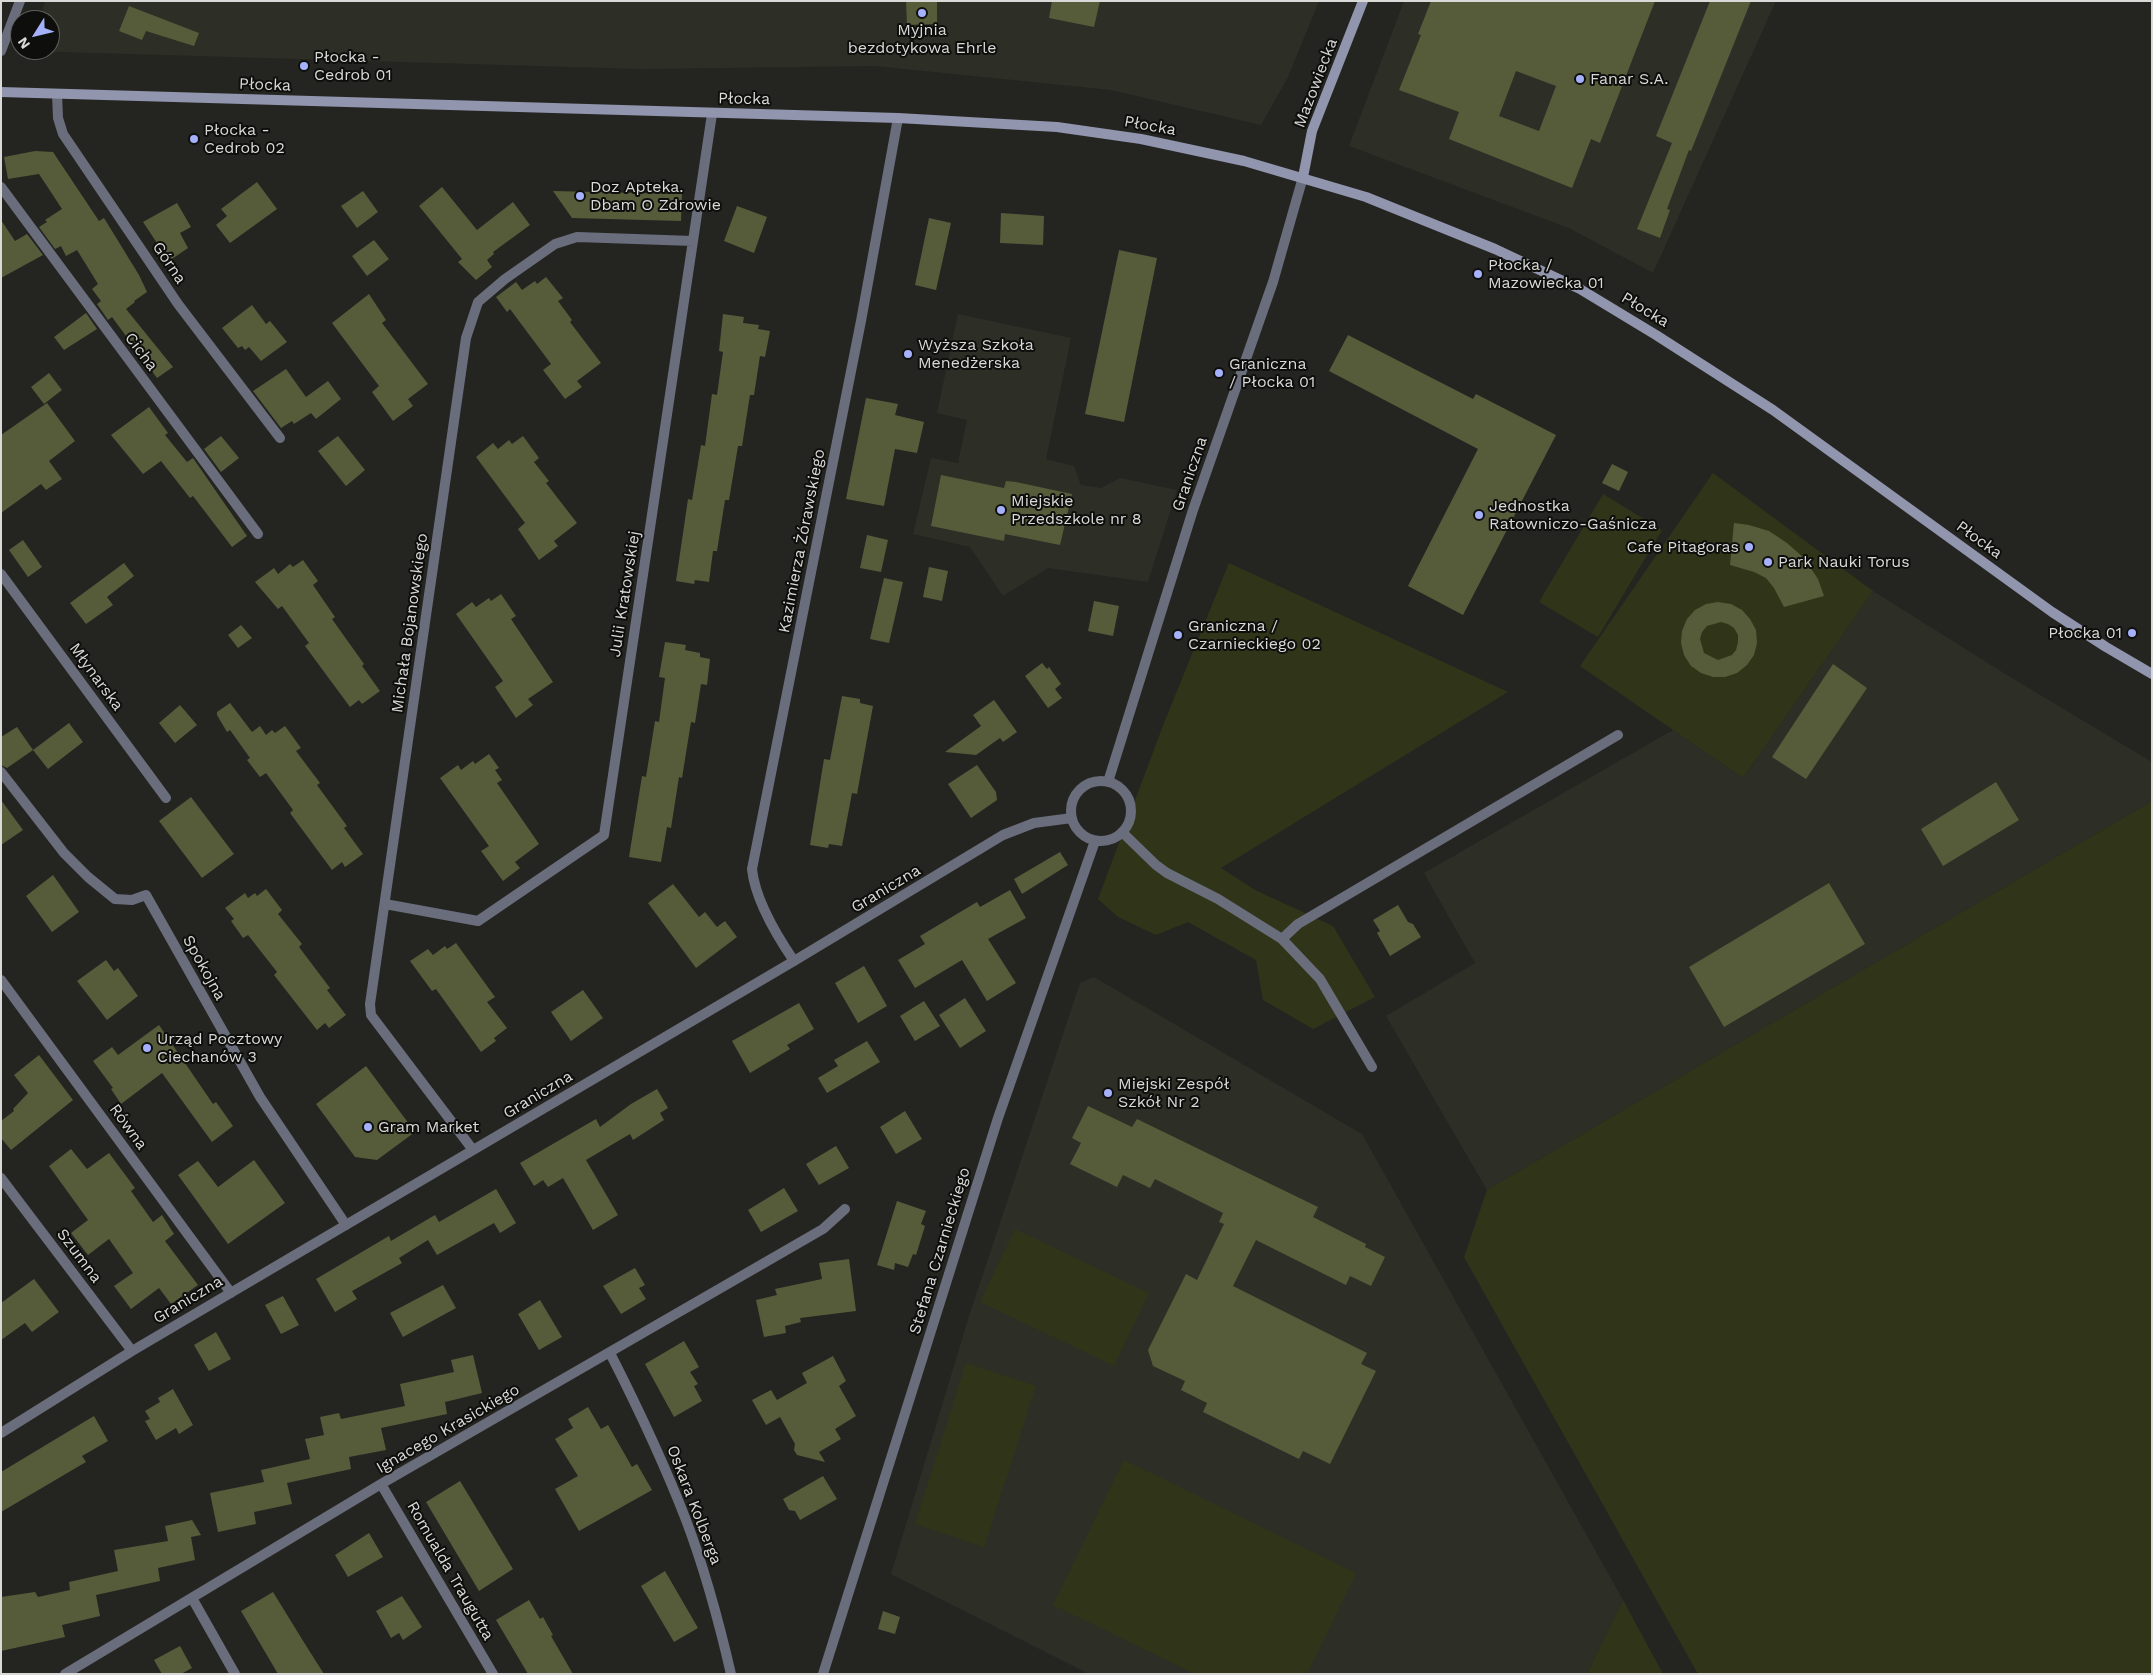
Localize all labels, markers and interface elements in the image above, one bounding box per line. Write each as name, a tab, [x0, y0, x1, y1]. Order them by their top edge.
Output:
marker: Myjnia bezdotykowa Ehrle	[916, 7, 928, 19]
north arrow	[10, 10, 60, 60]
place label: Myjnia bezdotykowa Ehrle	[848, 20, 996, 58]
text: N	[14, 34, 33, 52]
street label: Mazowiecka	[1290, 36, 1342, 130]
place label: Płocka - Cedrob 01	[314, 47, 392, 85]
marker: Płocka - Cedrob 01	[298, 60, 310, 72]
place label: Fanar S.A.	[1590, 69, 1669, 89]
marker: Fanar S.A.	[1574, 73, 1586, 85]
street label: Płocka	[239, 74, 291, 96]
street label: Płocka	[718, 89, 770, 109]
street label: Płocka	[1123, 112, 1177, 140]
place label: Płocka - Cedrob 02	[204, 120, 285, 158]
marker: Płocka - Cedrob 02	[188, 133, 200, 145]
place label: Doz Apteka. Dbam O Zdrowie	[590, 177, 721, 215]
marker: Doz Apteka. Dbam O Zdrowie	[574, 190, 586, 202]
street label: Górna	[148, 238, 190, 288]
place label: Płocka / Mazowiecka 01	[1488, 255, 1604, 293]
marker: Płocka / Mazowiecka 01	[1472, 268, 1484, 280]
street label: Płocka	[1618, 288, 1672, 332]
street label: Cicha	[120, 329, 162, 375]
place label: Wyższa Szkoła Menedżerska	[918, 335, 1034, 373]
marker: Wyższa Szkoła Menedżerska	[902, 348, 914, 360]
place label: Graniczna / Płocka 01	[1229, 354, 1315, 392]
marker: Graniczna / Płocka 01	[1213, 367, 1225, 379]
street label: Graniczna	[1168, 434, 1212, 514]
street label: Kazimierza Żórawskiego	[775, 447, 829, 635]
place label: Miejskie Przedszkole nr 8	[1011, 491, 1142, 529]
place label: Jednostka Ratowniczo-Gaśnicza	[1489, 496, 1657, 534]
marker: Miejskie Przedszkole nr 8	[995, 504, 1007, 516]
marker: Jednostka Ratowniczo-Gaśnicza	[1473, 509, 1485, 521]
street label: Płocka	[1952, 517, 2006, 563]
street label: Julii Kratowskiej	[606, 529, 644, 659]
street label: Michała Bojanowskiego	[388, 532, 432, 714]
place label: Cafe Pitagoras	[1627, 537, 1739, 557]
marker: Cafe Pitagoras	[1743, 541, 1755, 553]
place label: Park Nauki Torus	[1778, 552, 1910, 572]
marker: Park Nauki Torus	[1762, 556, 1774, 568]
place label: Graniczna / Czarnieckiego 02	[1188, 616, 1321, 654]
place label: Płocka 01	[2048, 623, 2122, 643]
marker: Płocka 01	[2126, 627, 2138, 639]
marker: Graniczna / Czarnieckiego 02	[1172, 629, 1184, 641]
street label: Młynarska	[65, 639, 127, 715]
street label: Graniczna	[848, 861, 924, 917]
street label: Spokojna	[178, 932, 230, 1004]
place label: Urząd Pocztowy Ciechanów 3	[157, 1029, 282, 1067]
marker: Urząd Pocztowy Ciechanów 3	[141, 1042, 153, 1054]
street label: Graniczna	[500, 1067, 576, 1123]
place label: Miejski Zespół Szkół Nr 2	[1118, 1074, 1230, 1112]
marker: Miejski Zespół Szkół Nr 2	[1102, 1087, 1114, 1099]
street label: Równa	[105, 1100, 151, 1154]
place label: Gram Market	[378, 1117, 479, 1137]
marker: Gram Market	[362, 1121, 374, 1133]
street label: Stefana Czarnieckiego	[905, 1165, 975, 1337]
street label: Szumna	[52, 1225, 106, 1287]
street label: Graniczna	[150, 1272, 226, 1328]
street label: Ignacego Krasickiego	[373, 1380, 523, 1478]
street label: Oskara Kolberga	[662, 1443, 726, 1567]
street label: Romualda Traugutta	[402, 1498, 498, 1644]

